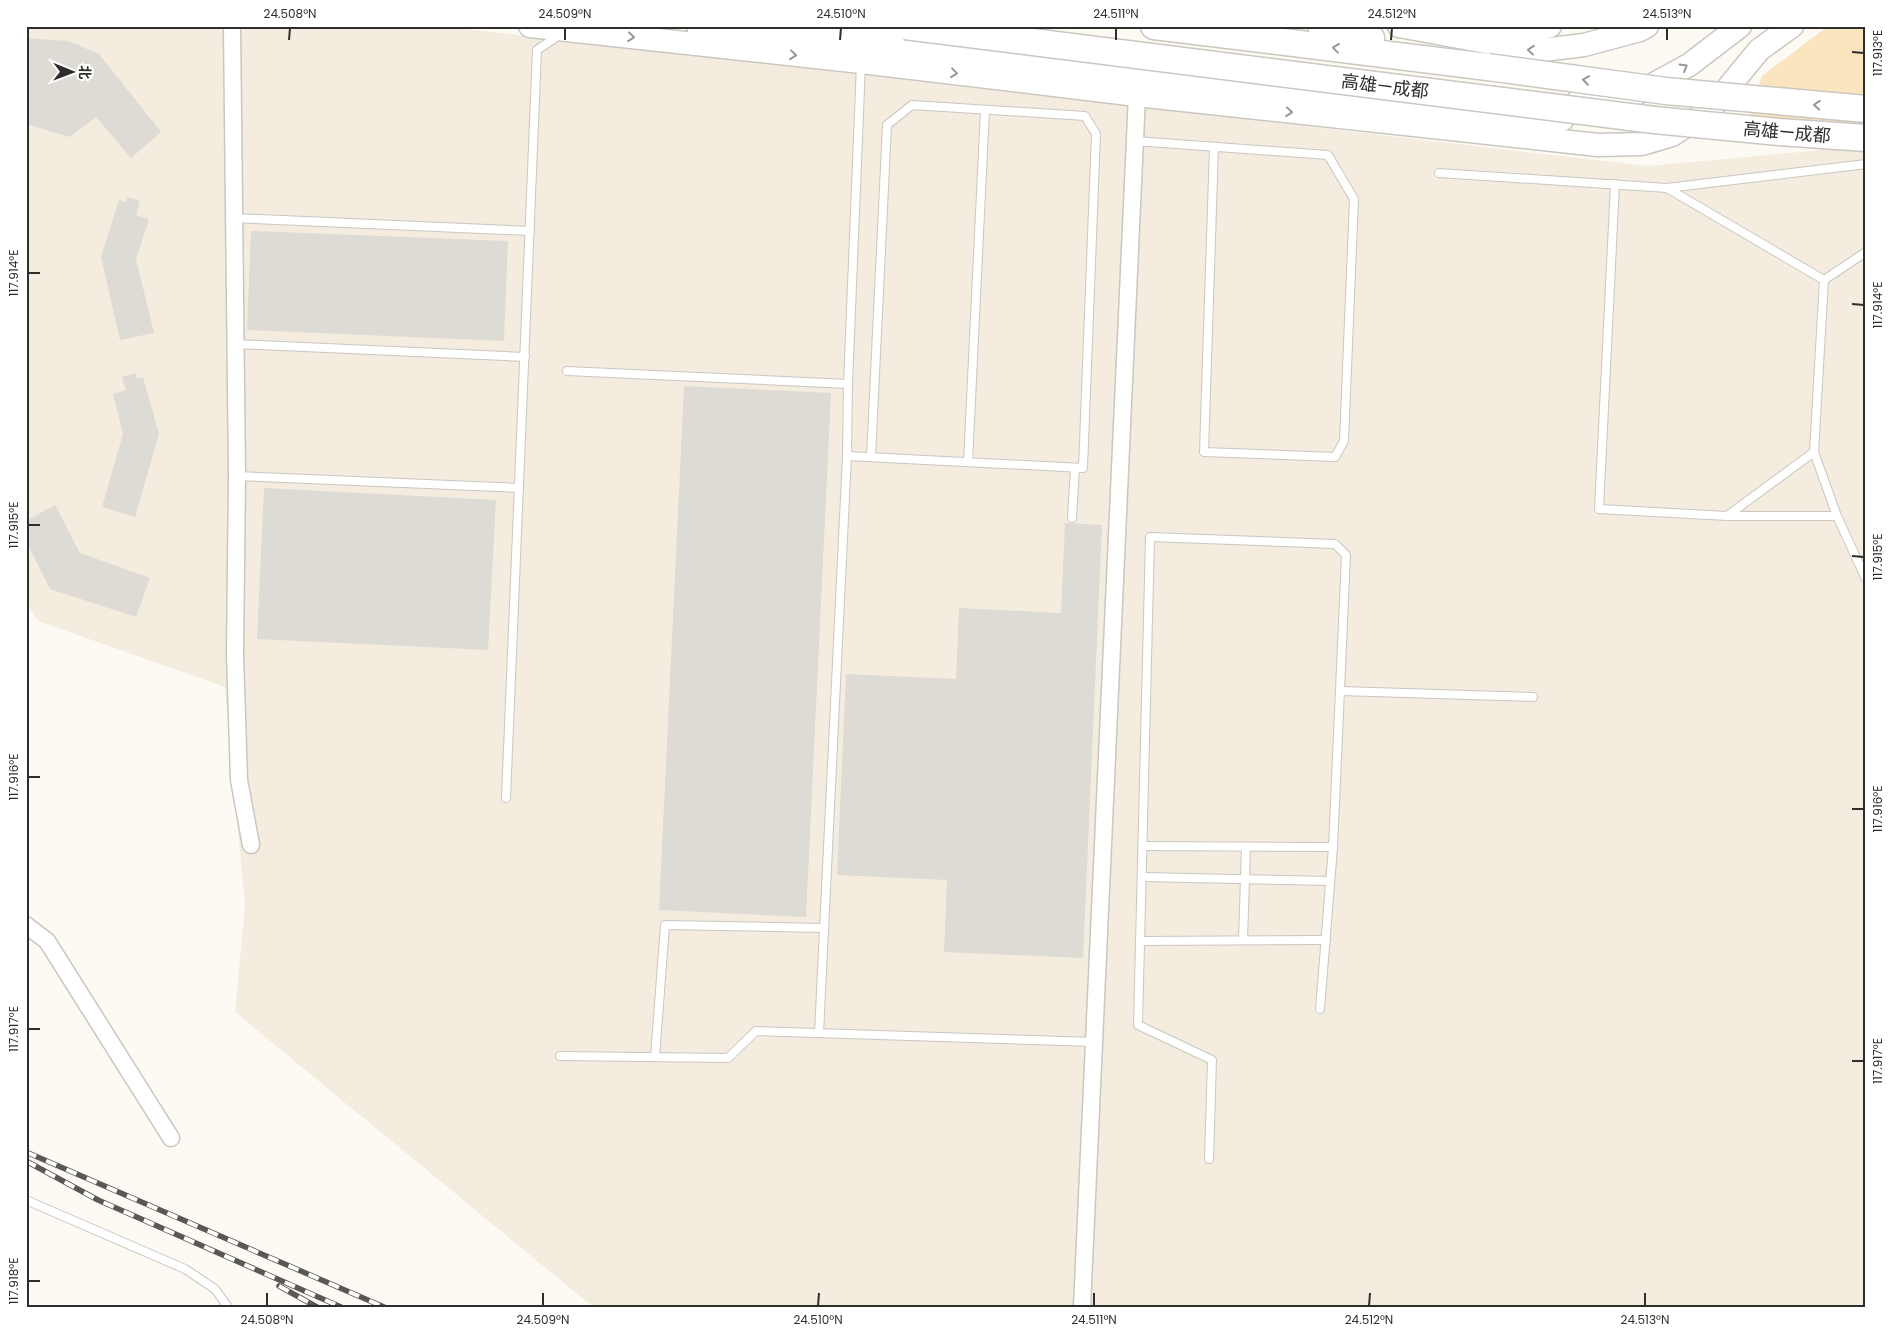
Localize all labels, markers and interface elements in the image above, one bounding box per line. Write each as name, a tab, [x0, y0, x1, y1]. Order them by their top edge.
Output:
text: 24.508°N	[264, 5, 316, 22]
text: 24.509°N	[539, 5, 591, 22]
text: 24.510°N	[816, 5, 866, 22]
text: 24.511°N	[1093, 5, 1139, 22]
text: 24.512°N	[1368, 5, 1416, 22]
text: 24.513°N	[1643, 5, 1691, 22]
text: 117.913°E	[1869, 30, 1886, 76]
one-way arrow	[627, 31, 635, 42]
one-way arrow	[1332, 44, 1340, 54]
one-way arrow	[1527, 44, 1535, 55]
north arrow	[48, 48, 98, 98]
one-way arrow	[789, 49, 797, 60]
one-way arrow	[1678, 64, 1687, 74]
text: 北	[75, 65, 95, 79]
one-way arrow	[950, 67, 958, 78]
street label: 高雄—成都	[1340, 68, 1430, 104]
one-way arrow	[1582, 76, 1590, 86]
one-way arrow	[1813, 100, 1821, 111]
one-way arrow	[1286, 106, 1294, 117]
street label: 高雄—成都	[1742, 116, 1832, 148]
text: 117.914°E	[5, 250, 22, 296]
text: 117.914°E	[1869, 282, 1886, 328]
text: 117.915°E	[5, 502, 22, 548]
text: 117.915°E	[1869, 534, 1886, 580]
text: 117.916°E	[5, 754, 22, 800]
text: 117.916°E	[1869, 786, 1886, 832]
text: 117.917°E	[5, 1006, 22, 1052]
text: 117.917°E	[1869, 1038, 1886, 1084]
text: 117.918°E	[5, 1258, 22, 1304]
text: 24.508°N	[241, 1311, 293, 1328]
text: 24.509°N	[517, 1311, 569, 1328]
text: 24.510°N	[793, 1311, 843, 1328]
text: 24.511°N	[1071, 1311, 1117, 1328]
text: 24.512°N	[1345, 1311, 1393, 1328]
text: 24.513°N	[1621, 1311, 1669, 1328]

